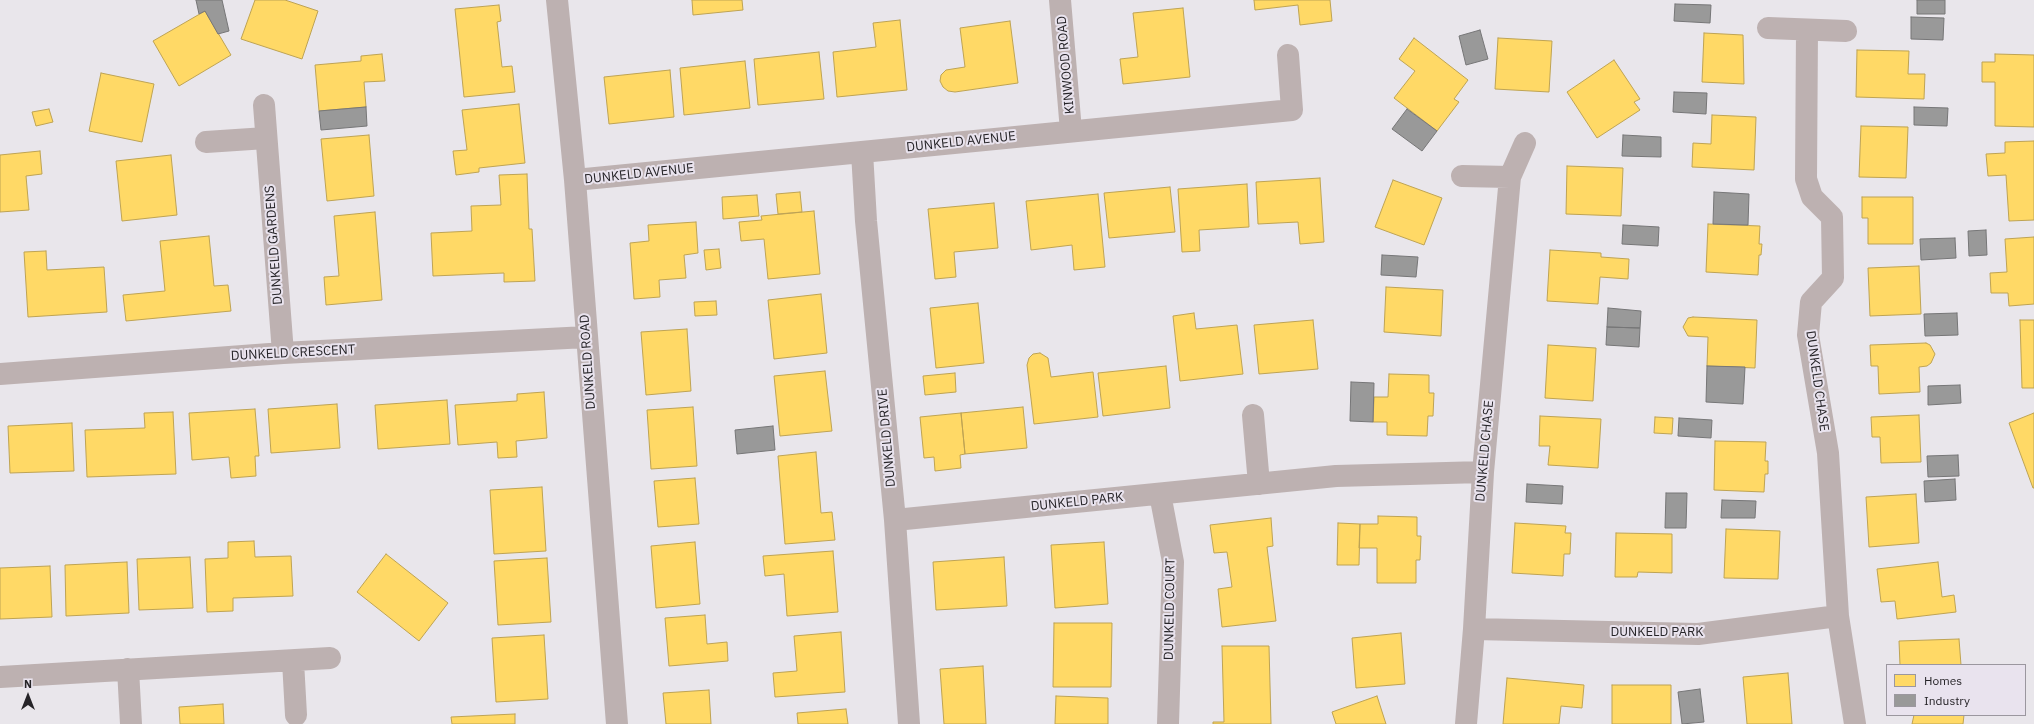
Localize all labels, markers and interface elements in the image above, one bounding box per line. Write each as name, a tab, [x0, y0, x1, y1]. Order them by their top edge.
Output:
street label: KINWOOD ROAD	[1054, 15, 1078, 115]
street label: DUNKELD AVENUE	[906, 129, 1016, 155]
street label: DUNKELD AVENUE	[584, 161, 694, 187]
street label: DUNKELD GARDENS	[262, 185, 286, 305]
street label: DUNKELD ROAD	[577, 314, 599, 410]
street label: DUNKELD CHASE	[1802, 330, 1832, 432]
street label: DUNKELD CRESCENT	[230, 342, 356, 364]
street label: DUNKELD DRIVE	[875, 388, 899, 488]
street label: DUNKELD CHASE	[1473, 400, 1497, 502]
street label: DUNKELD PARK	[1030, 489, 1124, 515]
street label: DUNKELD COURT	[1161, 558, 1179, 660]
street label: DUNKELD PARK	[1610, 624, 1704, 640]
legend	[1886, 664, 2026, 716]
text: Homes	[1924, 673, 1962, 688]
north arrow	[8, 676, 48, 716]
text: N	[24, 677, 32, 691]
text: Industry	[1924, 693, 1970, 708]

